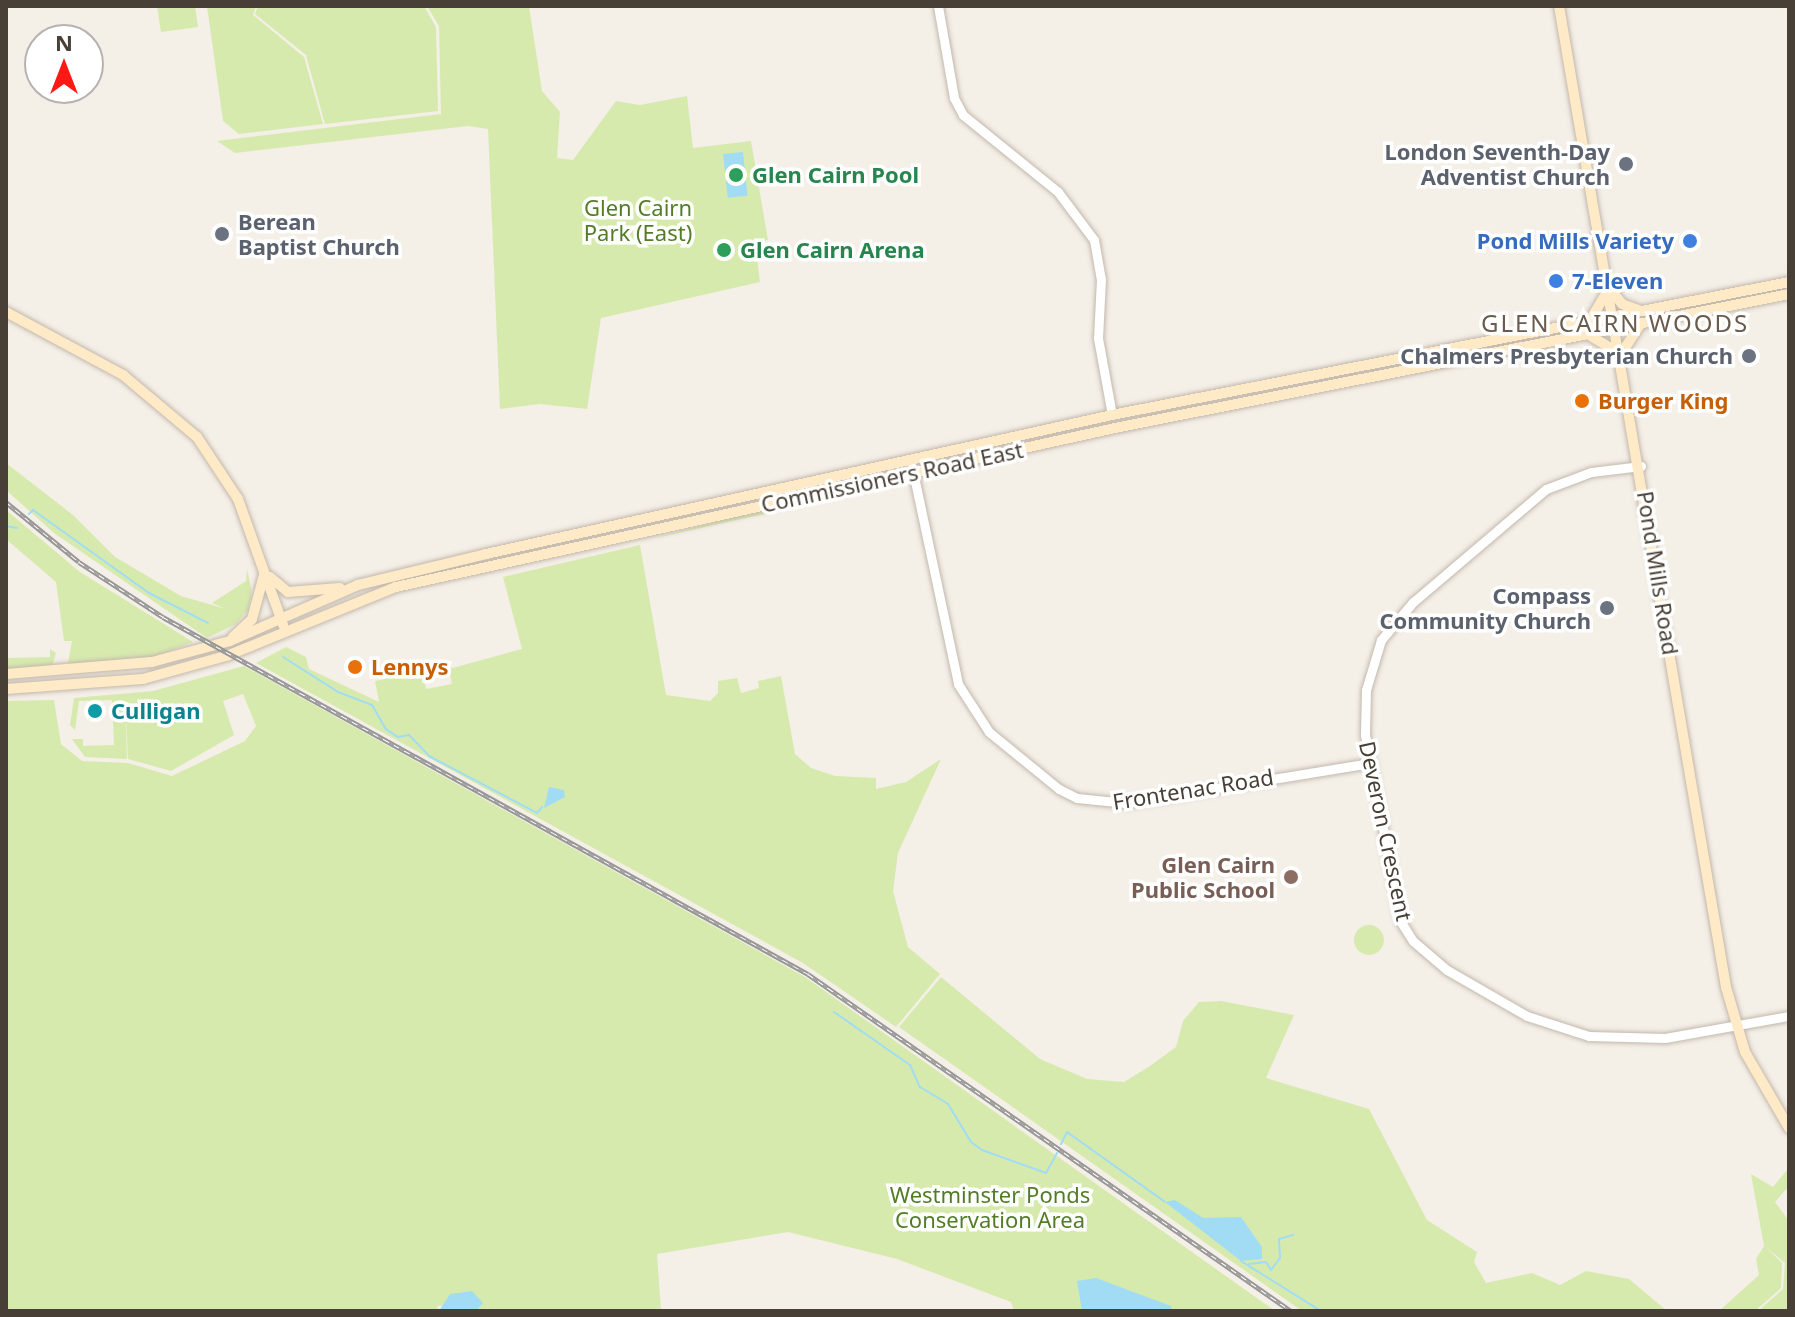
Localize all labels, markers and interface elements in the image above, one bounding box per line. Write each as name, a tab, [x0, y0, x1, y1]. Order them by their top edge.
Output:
north arrow	[24, 24, 104, 104]
text: N	[55, 27, 73, 57]
place label: London Seventh-Day Adventist Church	[1384, 138, 1610, 190]
marker: London Seventh-Day Adventist Church	[1617, 155, 1635, 173]
place label: Glen Cairn Pool	[752, 162, 919, 188]
marker: Glen Cairn Pool	[727, 166, 745, 184]
park label: Glen Cairn Park (East)	[584, 194, 692, 246]
place label: Berean Baptist Church	[238, 208, 400, 260]
marker: Berean Baptist Church	[213, 225, 231, 243]
place label: Pond Mills Variety	[1477, 228, 1674, 254]
marker: Pond Mills Variety	[1681, 232, 1699, 250]
place label: Glen Cairn Arena	[740, 237, 925, 263]
marker: Glen Cairn Arena	[715, 241, 733, 259]
place label: 7-Eleven	[1572, 268, 1663, 294]
marker: 7-Eleven	[1547, 272, 1565, 290]
district label: GLEN CAIRN WOODS	[1481, 309, 1749, 337]
place label: Chalmers Presbyterian Church	[1400, 343, 1733, 369]
marker: Chalmers Presbyterian Church	[1740, 347, 1758, 365]
place label: Burger King	[1598, 388, 1729, 414]
marker: Burger King	[1573, 392, 1591, 410]
street label: Commissioners Road East	[759, 436, 1025, 518]
street label: Pond Mills Road	[1632, 489, 1684, 657]
place label: Compass Community Church	[1379, 582, 1591, 634]
marker: Compass Community Church	[1598, 599, 1616, 617]
place label: Lennys	[371, 654, 449, 680]
marker: Lennys	[346, 658, 364, 676]
place label: Culligan	[111, 698, 200, 724]
marker: Culligan	[86, 702, 104, 720]
street label: Deveron Crescent	[1354, 739, 1418, 923]
street label: Frontenac Road	[1111, 763, 1275, 815]
place label: Glen Cairn Public School	[1131, 851, 1275, 902]
marker: Glen Cairn Public School	[1282, 868, 1300, 886]
park label: Westminster Ponds Conservation Area	[890, 1181, 1090, 1232]

